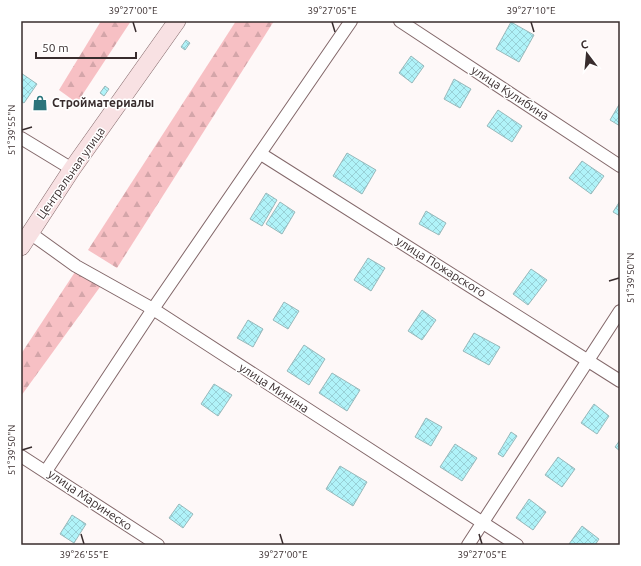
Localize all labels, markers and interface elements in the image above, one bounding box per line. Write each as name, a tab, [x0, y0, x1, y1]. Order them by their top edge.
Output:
text: 39°27'00"E	[108, 5, 158, 16]
text: 39°27'05"E	[307, 5, 357, 16]
text: 39°27'10"E	[506, 5, 556, 16]
scale bar	[36, 34, 136, 60]
north arrow	[567, 34, 607, 74]
text: С	[579, 38, 589, 51]
text: 50 m	[42, 41, 69, 54]
street label: улица Кулибина	[469, 63, 551, 122]
shop icon: Стройматериалы	[31, 94, 49, 112]
place label: Стройматериалы	[52, 96, 154, 109]
text: 51°39'55"N	[6, 105, 17, 155]
street label: Центральная улица	[34, 124, 107, 221]
street label: улица Пожарского	[394, 234, 488, 299]
text: 51°39'50"N	[625, 253, 636, 303]
street label: улица Минина	[237, 360, 312, 415]
text: 51°39'50"N	[6, 425, 17, 475]
street label: улица Маринеско	[46, 467, 135, 533]
text: 39°26'55"E	[59, 549, 109, 560]
text: 39°27'00"E	[258, 549, 308, 560]
text: 39°27'05"E	[457, 549, 507, 560]

